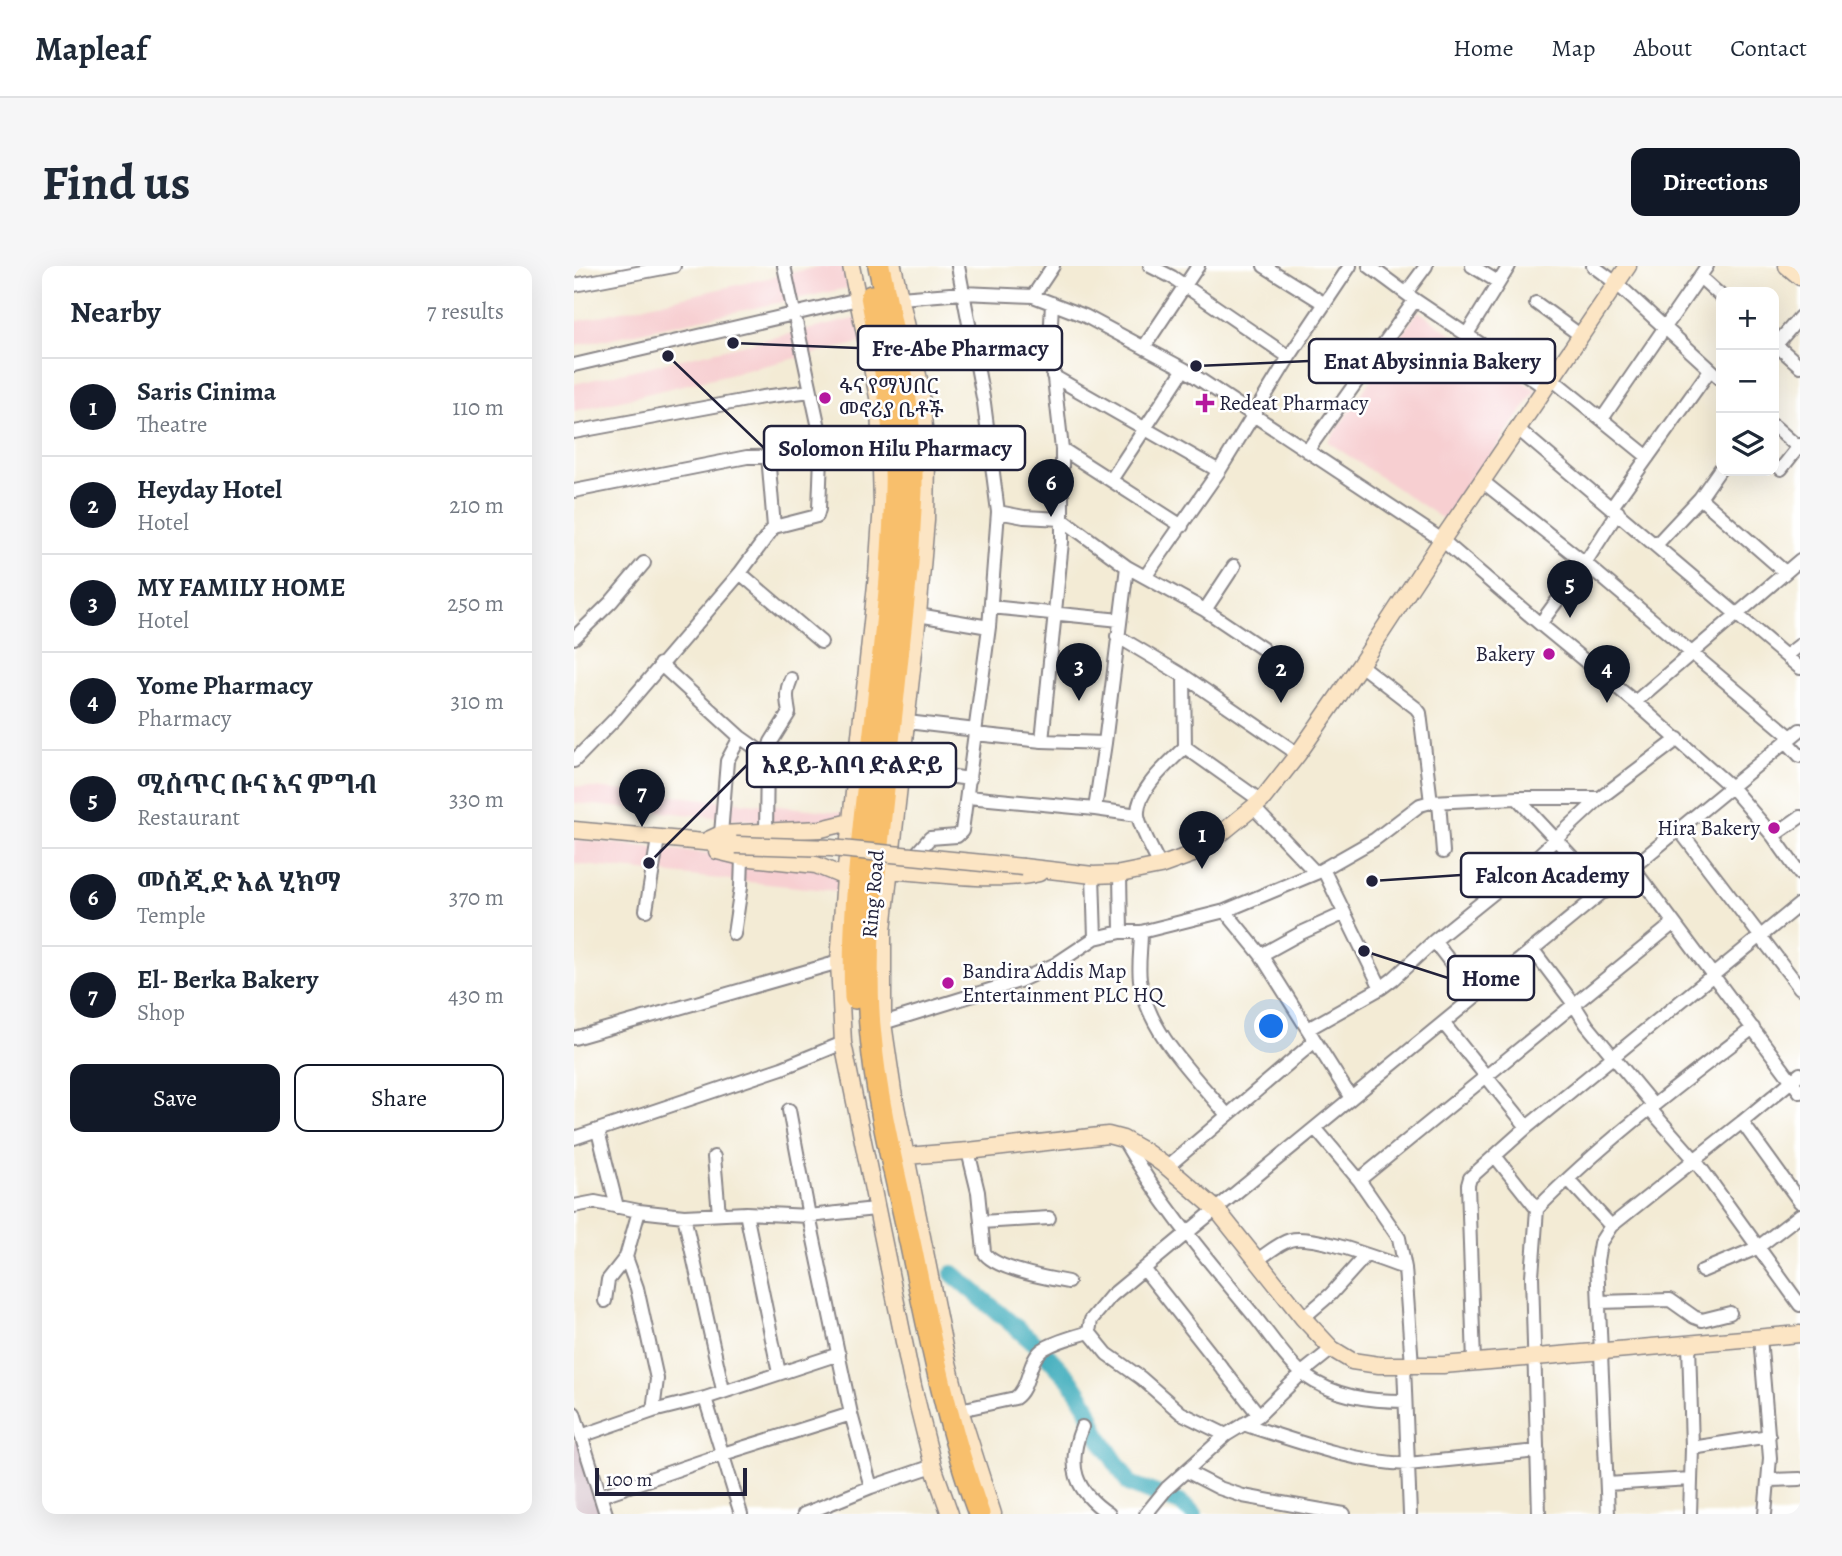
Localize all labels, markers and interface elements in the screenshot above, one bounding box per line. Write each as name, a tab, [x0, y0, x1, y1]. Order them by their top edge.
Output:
text: Mapleaf	[35, 26, 147, 71]
text: Home	[1453, 32, 1514, 64]
text: Map	[1552, 32, 1596, 64]
text: About	[1634, 32, 1692, 64]
text: Contact	[1730, 32, 1807, 64]
button: Directions	[1631, 148, 1800, 216]
text: Find us	[42, 149, 190, 216]
map controls	[1716, 287, 1779, 476]
button: +	[1716, 287, 1779, 350]
text: Nearby	[70, 292, 161, 332]
text: 7 results	[427, 296, 504, 327]
callout: Fre-Abe Pharmacy	[858, 326, 1062, 370]
text: Fre-Abe Pharmacy	[872, 333, 1050, 364]
callout: Enat Abysinnia Bakery	[1309, 339, 1555, 383]
text: Enat Abysinnia Bakery	[1323, 346, 1542, 377]
button: −	[1716, 350, 1779, 413]
place label: ፋና የማህበር መኖሪያ ቤቶች	[839, 372, 944, 424]
text: Saris Cinima	[137, 374, 276, 409]
place label: Redeat Pharmacy	[1219, 389, 1369, 417]
marker: ፋና የማህበር መኖሪያ ቤቶች	[817, 390, 833, 406]
text: 1	[89, 392, 97, 423]
text: 110 m	[452, 392, 504, 423]
marker: Redeat Pharmacy	[1197, 395, 1213, 411]
text: Theatre	[137, 409, 207, 440]
button: layers	[1716, 413, 1779, 476]
callout: Solomon Hilu Pharmacy	[764, 426, 1025, 470]
text: Solomon Hilu Pharmacy	[778, 433, 1013, 464]
pin: 6	[1028, 459, 1074, 517]
text: Heyday Hotel	[137, 472, 282, 507]
text: 2	[87, 490, 99, 521]
text: 210 m	[449, 490, 504, 521]
text: Hotel	[137, 507, 189, 538]
pin: 5	[1547, 560, 1593, 618]
text: MY FAMILY HOME	[137, 570, 345, 605]
text: 3	[88, 588, 98, 619]
text: 250 m	[447, 588, 504, 619]
text: Hotel	[137, 605, 189, 636]
place label: Bakery	[1476, 640, 1536, 668]
pin: 3	[1056, 643, 1102, 701]
pin: 2	[1258, 645, 1304, 703]
pin: 4	[1584, 645, 1630, 703]
marker: Bakery	[1541, 646, 1557, 662]
text: Yome Pharmacy	[137, 668, 313, 703]
text: 4	[88, 686, 98, 717]
text: 310 m	[451, 686, 504, 717]
text: Pharmacy	[137, 703, 231, 734]
callout: አደይ-አበባ ድልድይ	[747, 743, 956, 787]
text: አደይ-አበባ ድልድይ	[762, 750, 942, 781]
text: ሚስጥር ቡና እና ምግብ	[137, 767, 377, 802]
pin: 7	[619, 769, 665, 827]
text: 5	[88, 784, 98, 815]
text: 330 m	[449, 784, 504, 815]
text: Restaurant	[137, 802, 240, 833]
pin: 1	[1179, 811, 1225, 869]
place label: Hira Bakery	[1657, 814, 1761, 842]
marker: Hira Bakery	[1766, 820, 1782, 836]
street label: Ring Road	[855, 848, 891, 939]
callout: Falcon Academy	[1461, 853, 1643, 897]
text: Falcon Academy	[1475, 860, 1630, 891]
text: መስጂድ አል ሂክማ	[137, 865, 341, 900]
text: 6	[88, 882, 98, 913]
text: 370 m	[449, 882, 504, 913]
text: Temple	[137, 900, 206, 931]
callout: Home	[1448, 956, 1534, 1000]
place label: Bandira Addis Map Entertainment PLC HQ	[962, 957, 1166, 1009]
text: El- Berka Bakery	[137, 962, 318, 997]
text: Home	[1462, 963, 1520, 994]
marker: Bandira Addis Map Entertainment PLC HQ	[940, 975, 956, 991]
text: 7	[88, 980, 98, 1011]
text: 430 m	[448, 980, 504, 1011]
text: Shop	[137, 997, 185, 1028]
your location	[1254, 1009, 1288, 1043]
button: Save	[70, 1064, 280, 1132]
button: Share	[294, 1064, 504, 1132]
scale bar	[595, 1465, 747, 1497]
text: 100 m	[606, 1467, 652, 1493]

